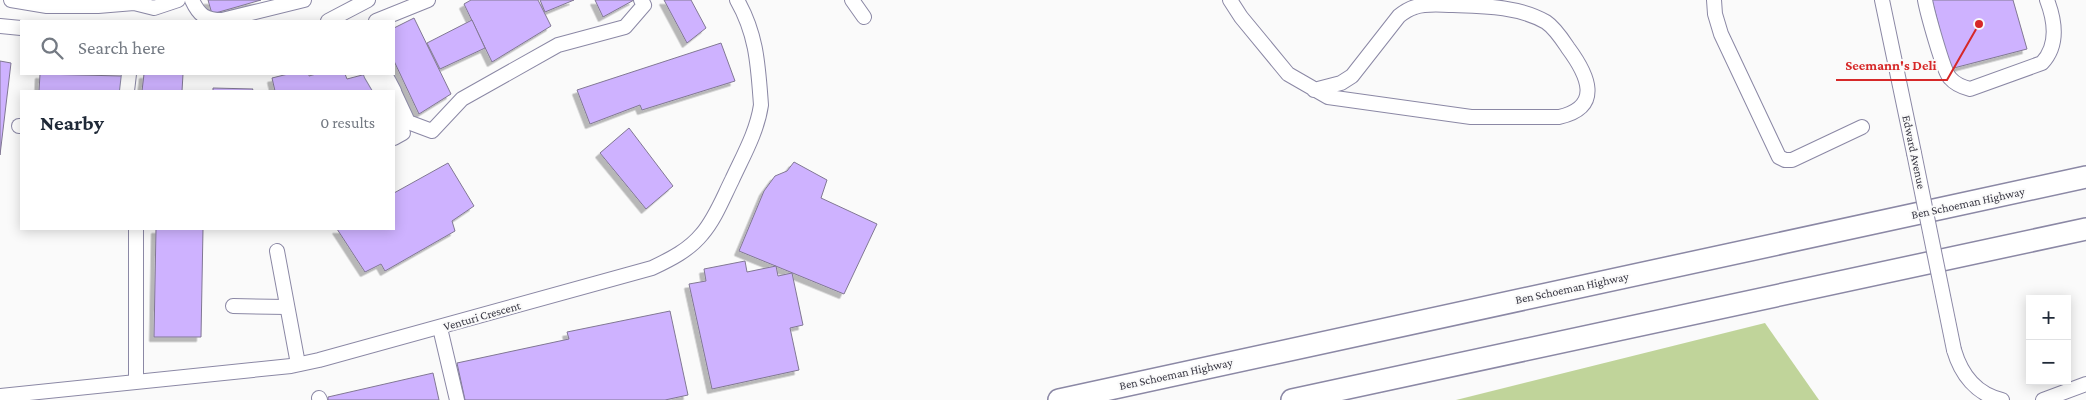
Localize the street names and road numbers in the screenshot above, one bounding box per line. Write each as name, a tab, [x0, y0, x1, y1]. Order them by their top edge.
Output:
street label: Edward Avenue	[1899, 114, 1929, 190]
street label: Ben Schoeman Highway	[1910, 184, 2026, 222]
street label: Ben Schoeman Highway	[1514, 269, 1630, 307]
street label: Venturi Crescent	[442, 298, 523, 334]
street label: Ben Schoeman Highway	[1118, 355, 1234, 393]

